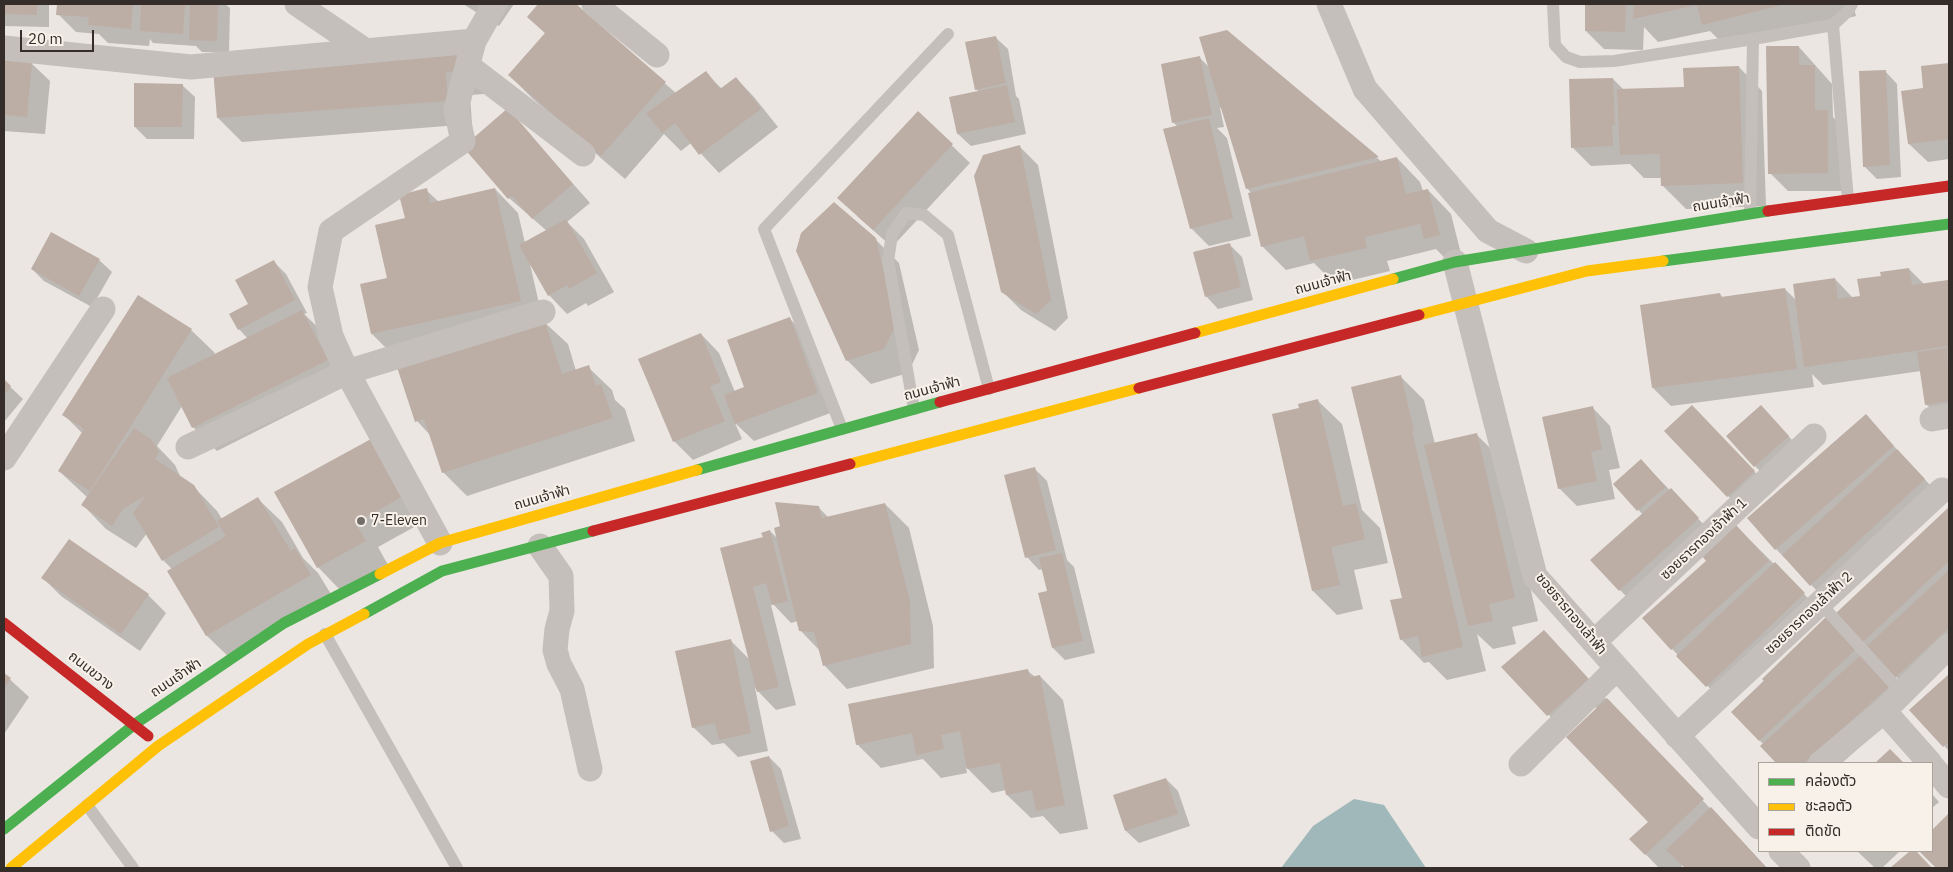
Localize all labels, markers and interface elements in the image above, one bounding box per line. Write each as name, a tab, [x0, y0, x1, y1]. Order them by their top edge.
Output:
scale bar	[22, 20, 96, 52]
text: 20 m	[28, 29, 63, 48]
street label: ถนนเจ้าฟ้า	[1691, 190, 1751, 216]
street label: ถนนเจ้าฟ้า	[1293, 267, 1353, 299]
street label: ถนนเจ้าฟ้า	[902, 373, 962, 405]
street label: ถนนเจ้าฟ้า	[512, 482, 572, 514]
street label: ซอยธารทองเจ้าฟ้า 1	[1657, 495, 1751, 583]
place label: 7-Eleven	[371, 513, 427, 529]
marker: 7-Eleven	[355, 515, 367, 527]
street label: ซอยธารทองเล้าฟ้า 2	[1762, 568, 1856, 658]
street label: ซอยธารทองเล้าฟ้า	[1532, 570, 1610, 658]
street label: ถนนขวาง	[65, 648, 117, 694]
street label: ถนนเจ้าฟ้า	[147, 655, 205, 701]
legend	[1758, 762, 1933, 852]
text: คล่องตัว	[1805, 771, 1856, 790]
text: ชะลอตัว	[1805, 796, 1852, 815]
text: ติดขัด	[1805, 821, 1841, 840]

